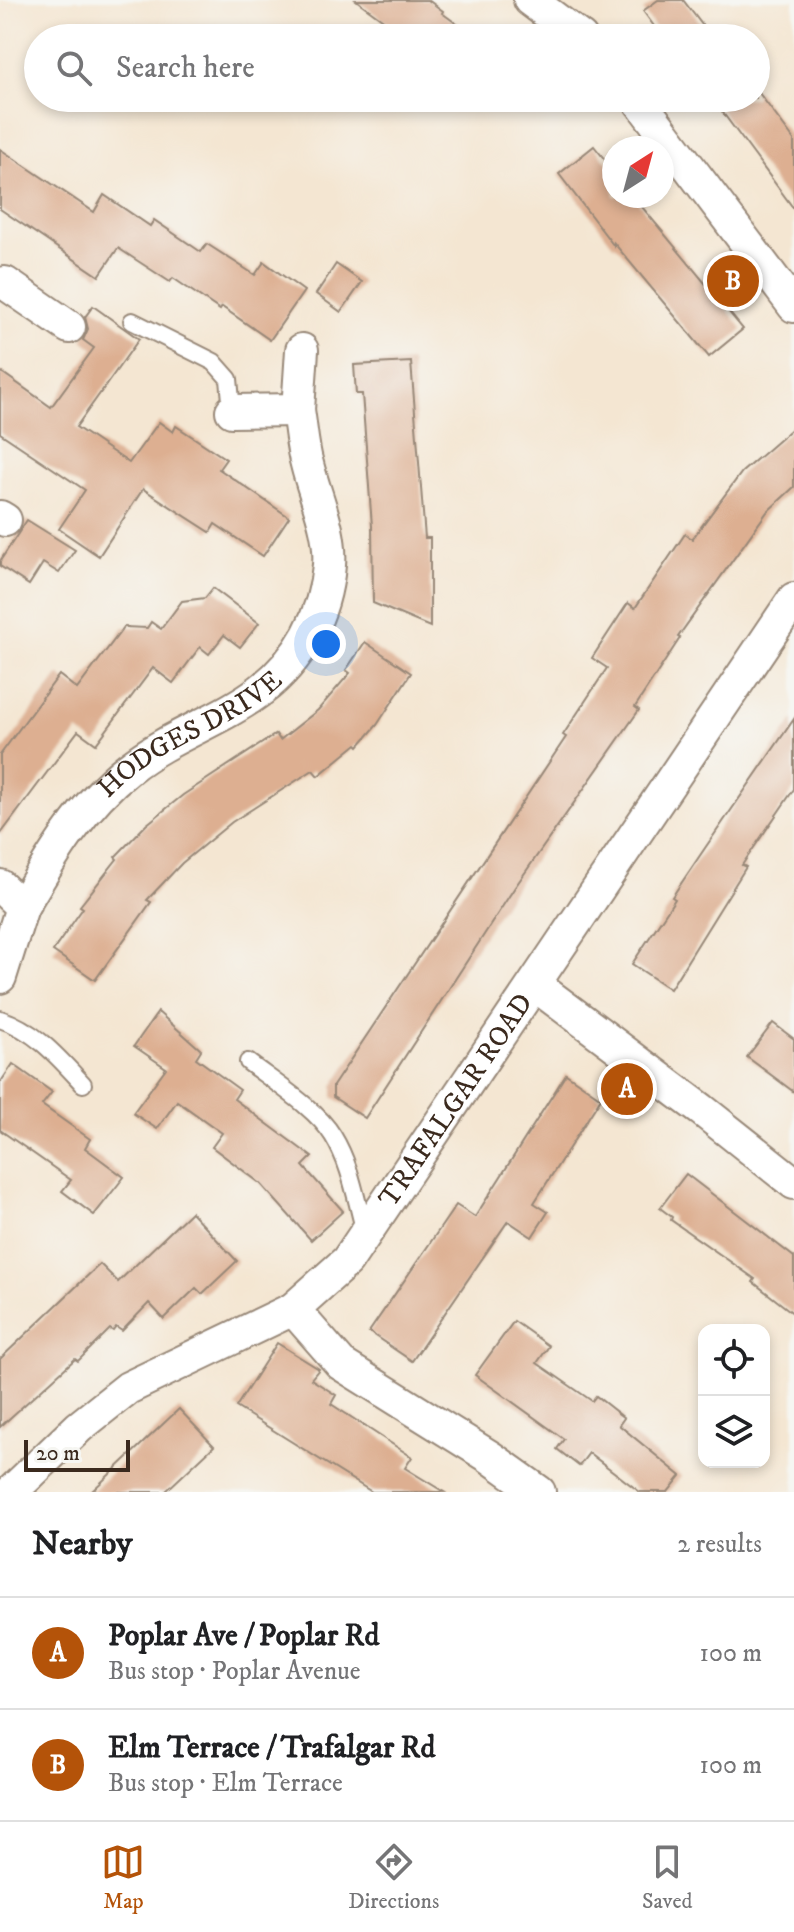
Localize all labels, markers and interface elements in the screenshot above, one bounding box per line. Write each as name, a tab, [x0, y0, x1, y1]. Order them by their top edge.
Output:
search box	[24, 24, 770, 112]
icon: search	[52, 46, 96, 90]
text: Search here	[116, 50, 255, 87]
north arrow	[602, 136, 674, 208]
pin: B	[707, 251, 759, 311]
your location	[306, 624, 346, 664]
street label: HODGES DRIVE	[90, 663, 289, 805]
street label: TRAFALGAR ROAD	[371, 986, 540, 1214]
pin: A	[601, 1059, 653, 1119]
map controls	[698, 1324, 770, 1468]
button: locate	[698, 1324, 770, 1396]
button: layers	[698, 1396, 770, 1468]
scale bar	[24, 1436, 130, 1472]
text: 20 m	[36, 1440, 80, 1467]
text: Nearby	[32, 1523, 133, 1565]
text: 2 results	[677, 1528, 762, 1561]
text: Poplar Ave / Poplar Rd	[108, 1618, 379, 1655]
text: A	[50, 1637, 66, 1670]
text: 100 m	[699, 1637, 762, 1670]
text: Bus stop · Poplar Avenue	[108, 1655, 361, 1688]
text: Elm Terrace / Trafalgar Rd	[108, 1730, 435, 1767]
text: B	[50, 1749, 66, 1782]
text: 100 m	[699, 1749, 762, 1782]
text: Bus stop · Elm Terrace	[108, 1767, 343, 1800]
tab: Map	[101, 1840, 145, 1915]
tab: Directions	[348, 1840, 439, 1915]
tab: Saved	[642, 1840, 693, 1915]

